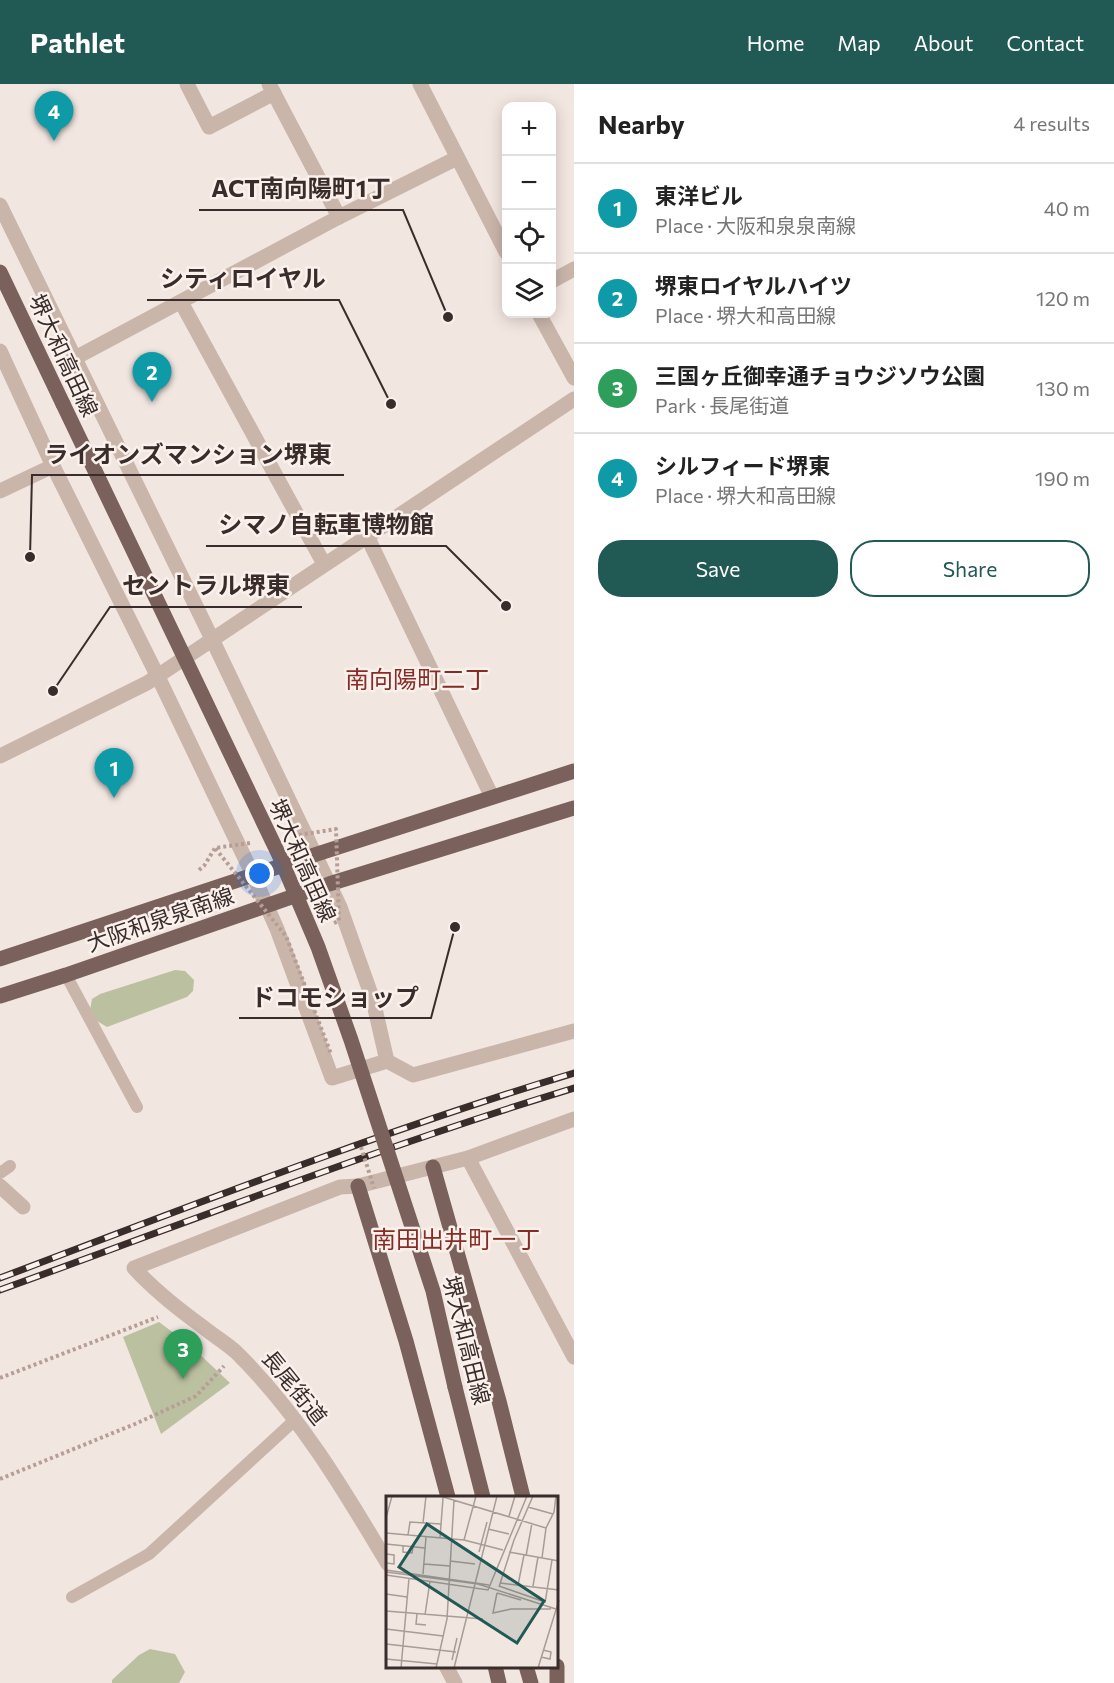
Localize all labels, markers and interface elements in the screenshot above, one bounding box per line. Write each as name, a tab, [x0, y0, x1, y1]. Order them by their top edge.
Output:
text: Pathlet	[30, 25, 125, 59]
text: Home	[747, 30, 804, 55]
text: Map	[837, 30, 881, 55]
text: About	[914, 30, 973, 55]
text: Contact	[1006, 30, 1084, 55]
pin: 4	[34, 92, 74, 141]
map controls	[502, 102, 556, 318]
button: +	[502, 102, 556, 156]
text: Nearby	[598, 108, 685, 139]
text: 4 results	[1013, 111, 1090, 135]
button: −	[502, 156, 556, 210]
callout: ACT南向陽町1丁	[199, 168, 403, 210]
text: ACT南向陽町1丁	[211, 173, 391, 202]
text: 東洋ビル	[655, 182, 743, 209]
text: 1	[613, 196, 622, 220]
text: 40 m	[1044, 196, 1090, 220]
button: locate	[502, 210, 556, 264]
text: Place · 大阪和泉泉南線	[655, 213, 856, 237]
callout: シティロイヤル	[147, 258, 339, 300]
text: シティロイヤル	[160, 263, 326, 292]
button: layers	[502, 264, 556, 318]
text: 堺東ロイヤルハイツ	[655, 272, 852, 299]
text: 2	[612, 286, 623, 310]
text: 120 m	[1036, 286, 1090, 310]
street label: 堺大和高田線	[24, 289, 104, 421]
text: Place · 堺大和高田線	[655, 303, 836, 327]
pin: 2	[132, 352, 172, 402]
text: 三国ヶ丘御幸通チョウジソウ公園	[655, 362, 985, 389]
text: 3	[612, 376, 623, 400]
text: 130 m	[1036, 376, 1090, 400]
text: Park · 長尾街道	[655, 393, 789, 417]
callout: ライオンズマンション堺東	[32, 433, 344, 475]
text: ライオンズマンション堺東	[44, 439, 332, 468]
text: シルフィード堺東	[655, 452, 831, 479]
text: 4	[611, 466, 624, 490]
text: 190 m	[1035, 466, 1090, 490]
text: Place · 堺大和高田線	[655, 483, 836, 507]
callout: シマノ自転車博物館	[206, 504, 446, 546]
text: シマノ自転車博物館	[218, 509, 434, 538]
button: Save	[598, 540, 838, 597]
button: Share	[850, 540, 1090, 597]
callout: セントラル堺東	[110, 565, 302, 607]
text: セントラル堺東	[122, 570, 290, 599]
district label: 南向陽町二丁	[345, 664, 489, 693]
pin: 1	[94, 748, 134, 798]
street label: 堺大和高田線	[264, 794, 342, 926]
your location	[245, 859, 274, 888]
street label: 大阪和泉泉南線	[83, 881, 237, 957]
callout: ドコモショップ	[239, 976, 431, 1018]
text: ドコモショップ	[251, 982, 419, 1011]
district label: 南田出井町一丁	[372, 1224, 540, 1253]
street label: 堺大和高田線	[438, 1273, 496, 1407]
pin: 3	[164, 1330, 202, 1379]
street label: 長尾街道	[257, 1344, 333, 1430]
inset map	[386, 1496, 559, 1668]

